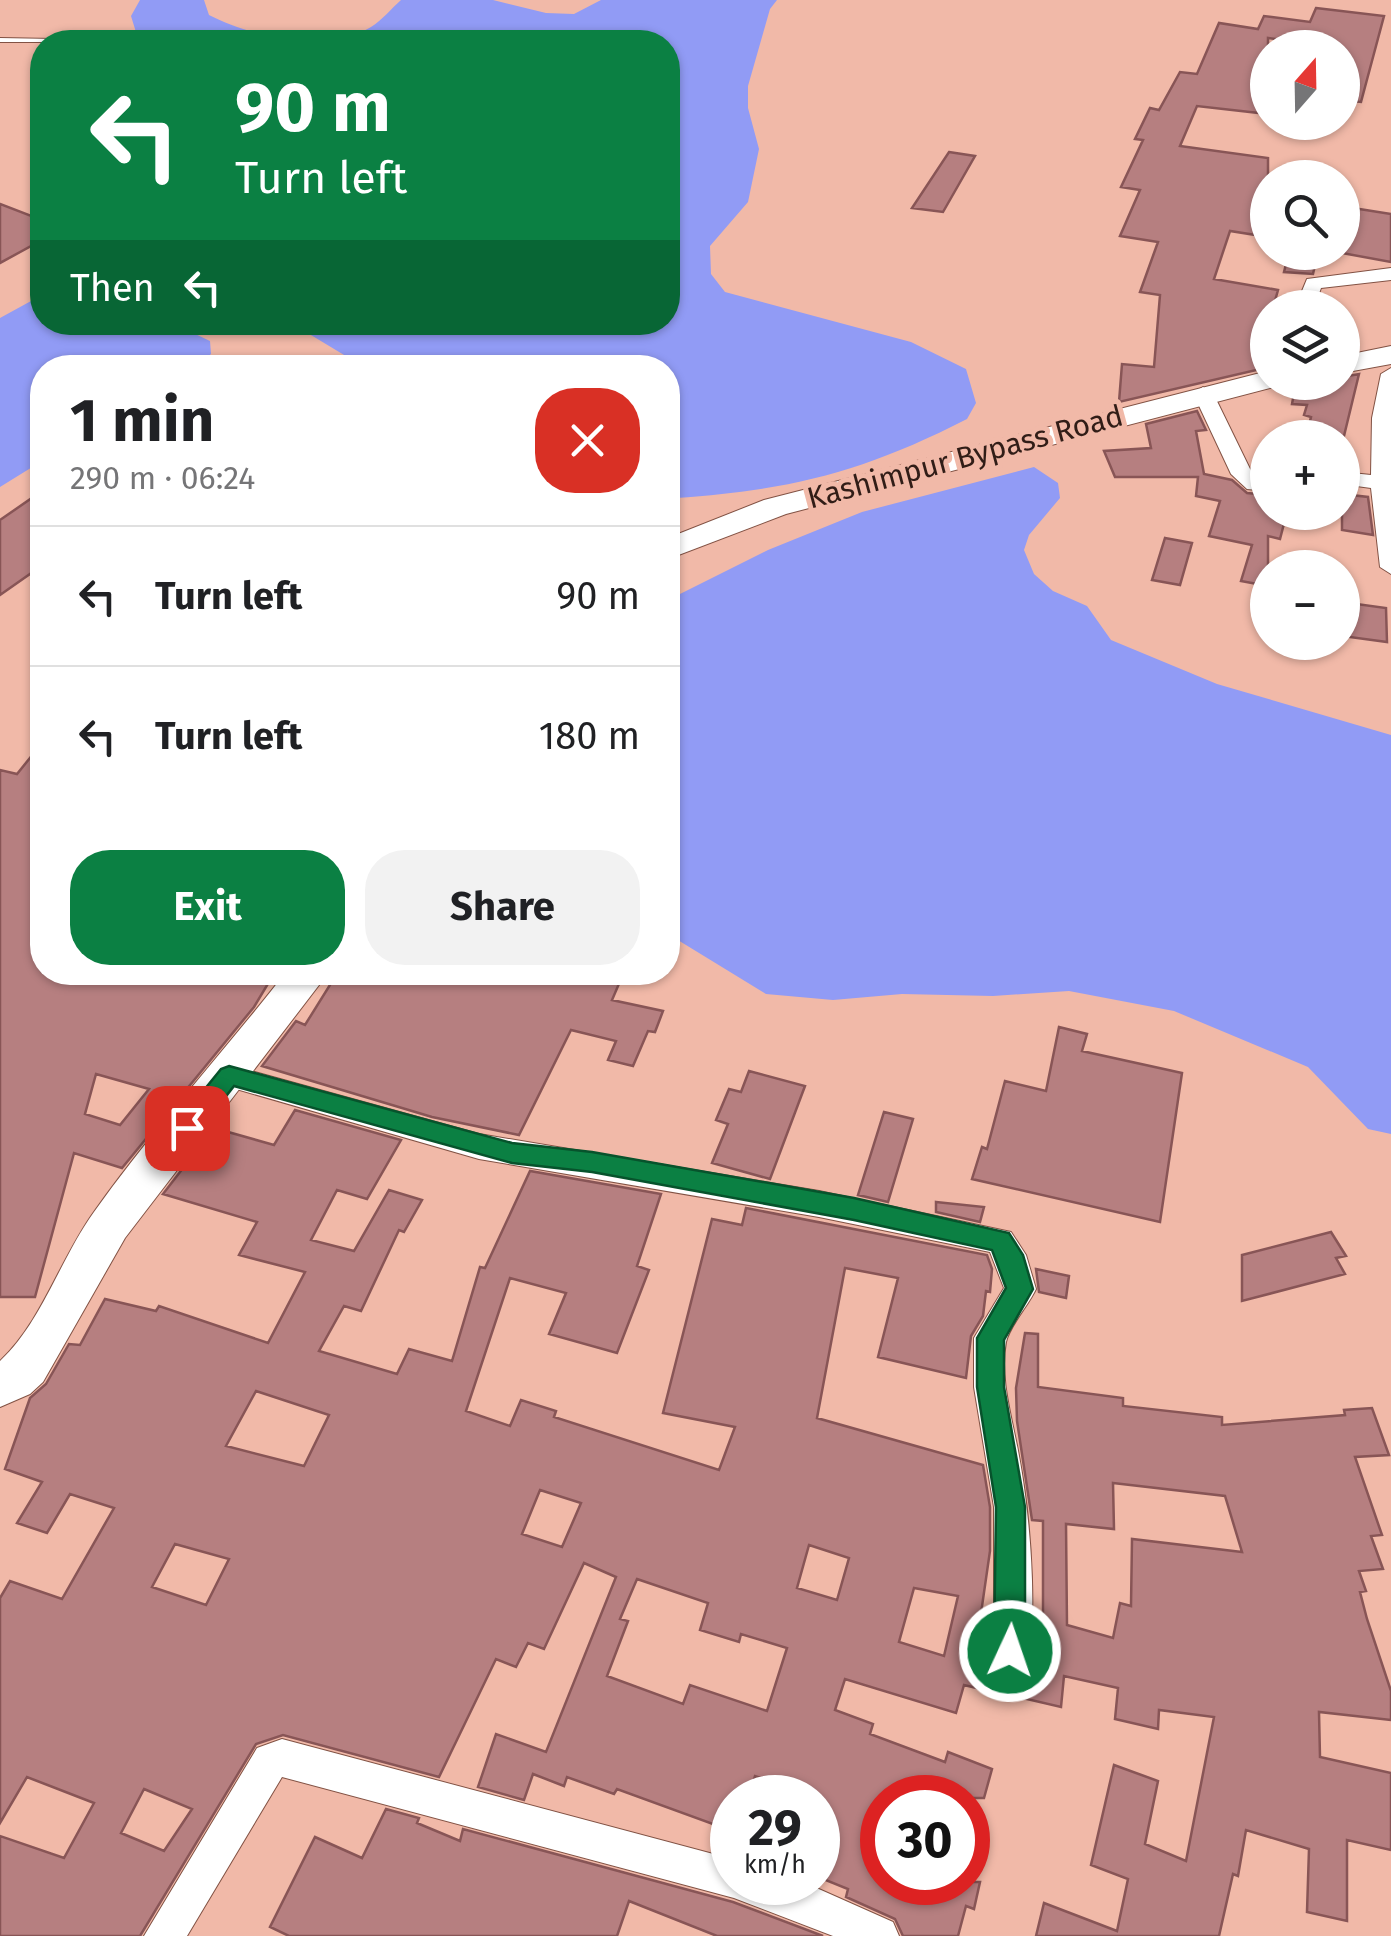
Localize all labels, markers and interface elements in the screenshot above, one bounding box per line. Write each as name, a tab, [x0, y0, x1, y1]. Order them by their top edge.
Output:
north arrow	[1250, 30, 1360, 140]
map controls	[1250, 30, 1360, 660]
text: 90 m	[235, 66, 391, 150]
icon: left	[70, 70, 200, 200]
text: Turn left	[235, 151, 407, 205]
button: search	[1250, 160, 1360, 270]
icon: left	[175, 260, 230, 315]
text: Then	[70, 265, 155, 311]
button: layers	[1250, 290, 1360, 400]
text: 1 min	[70, 385, 214, 457]
button: close	[535, 388, 640, 493]
street label: Kashimpur Bypass Road	[803, 397, 1127, 517]
button: +	[1250, 420, 1360, 530]
text: 290 m · 06:24	[70, 459, 255, 497]
button: −	[1250, 550, 1360, 660]
icon: left	[70, 569, 125, 624]
text: Turn left	[155, 573, 302, 619]
text: 90 m	[556, 573, 640, 619]
icon: left	[70, 709, 125, 764]
text: Turn left	[155, 713, 302, 759]
text: 180 m	[539, 713, 640, 759]
button: Exit	[70, 850, 345, 965]
button: Share	[365, 850, 640, 965]
pin	[145, 1086, 230, 1171]
icon: arrive	[160, 1101, 215, 1156]
position arrow	[958, 1599, 1062, 1703]
speed limit sign: 30	[860, 1775, 990, 1905]
text: 29	[748, 1798, 802, 1858]
text: km/h	[744, 1850, 806, 1880]

